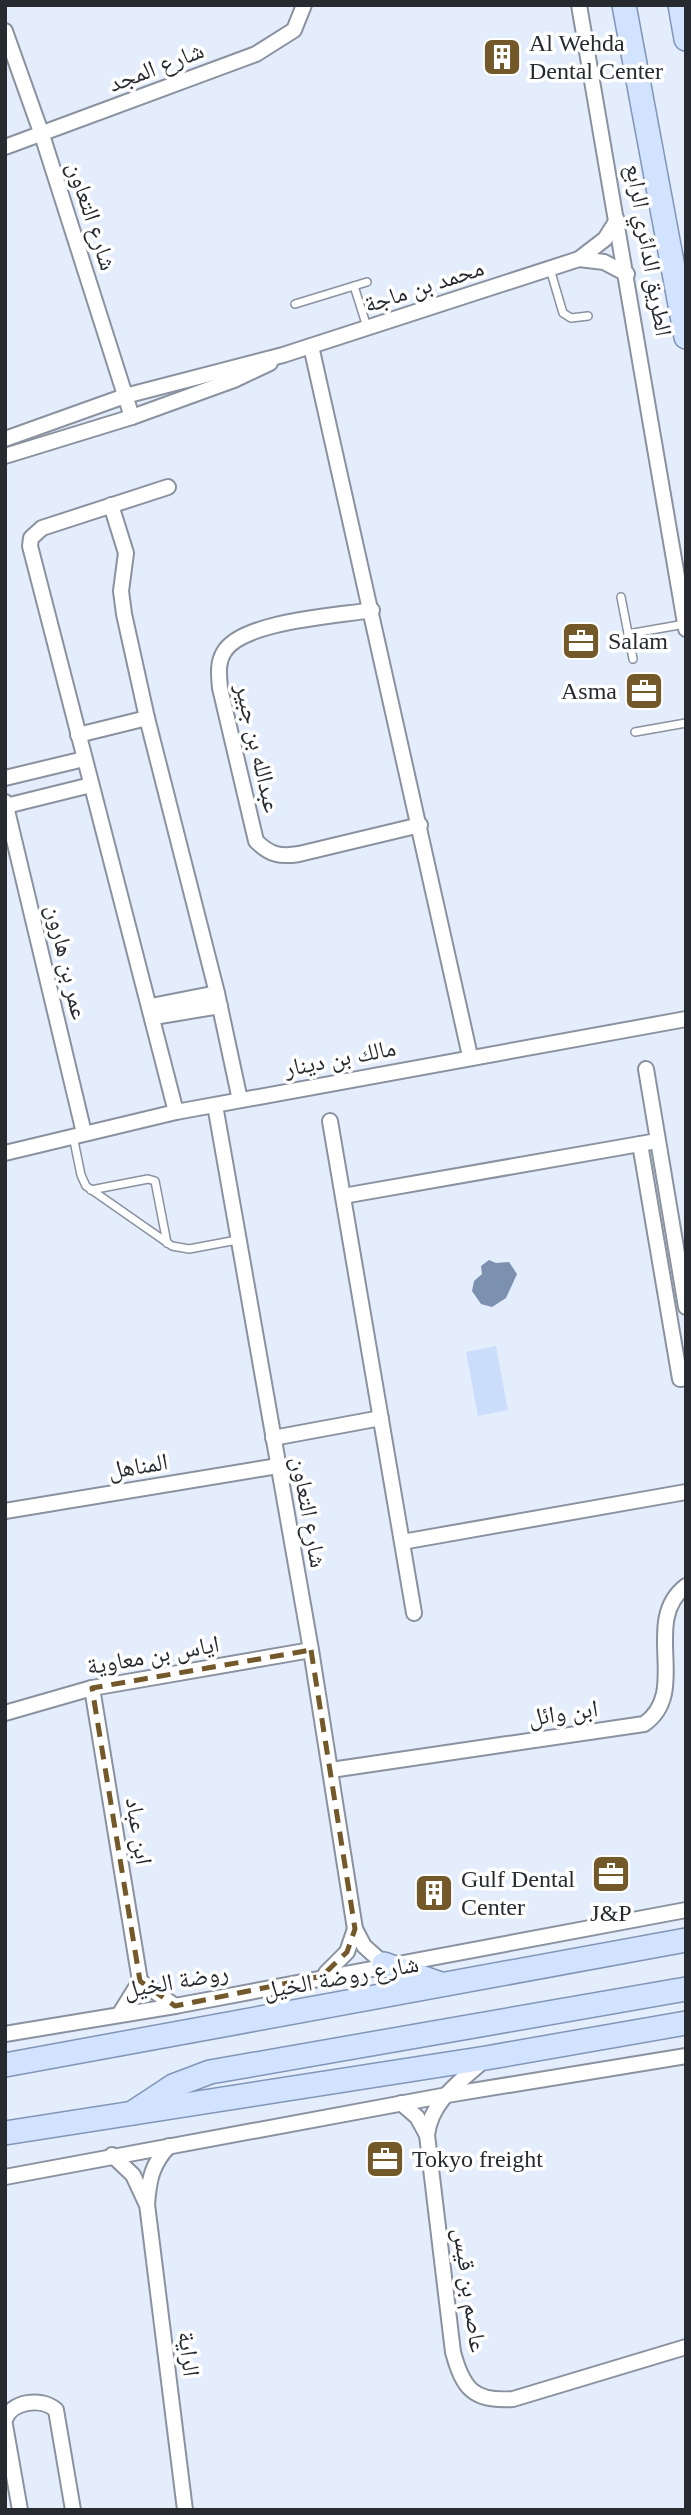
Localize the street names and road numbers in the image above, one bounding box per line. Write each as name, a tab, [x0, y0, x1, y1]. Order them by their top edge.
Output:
street label: شارع المجد	[105, 37, 208, 99]
street label: شارع التعاون	[60, 159, 122, 274]
street label: الطريق الدائري الرابع	[615, 162, 677, 339]
street label: محمد بن ماجة	[361, 254, 487, 318]
street label: عبدالله بن جبير	[229, 680, 285, 815]
street label: عمر بن هارون	[40, 902, 93, 1022]
street label: مالك بن دينار	[281, 1034, 398, 1083]
street label: المناهل	[106, 1448, 170, 1485]
street label: شارع التعاون	[284, 1454, 332, 1570]
street label: اياس بن معاوية	[85, 1631, 222, 1680]
street label: ابن وائل	[526, 1695, 600, 1732]
street label: ابن عباد	[120, 1796, 157, 1867]
street label: شارع روضة الخيل	[261, 1951, 421, 2005]
street label: روضة الخيل	[122, 1959, 231, 2004]
street label: عاصم بن قيس	[445, 2226, 492, 2354]
street label: الراية	[173, 2330, 205, 2378]

